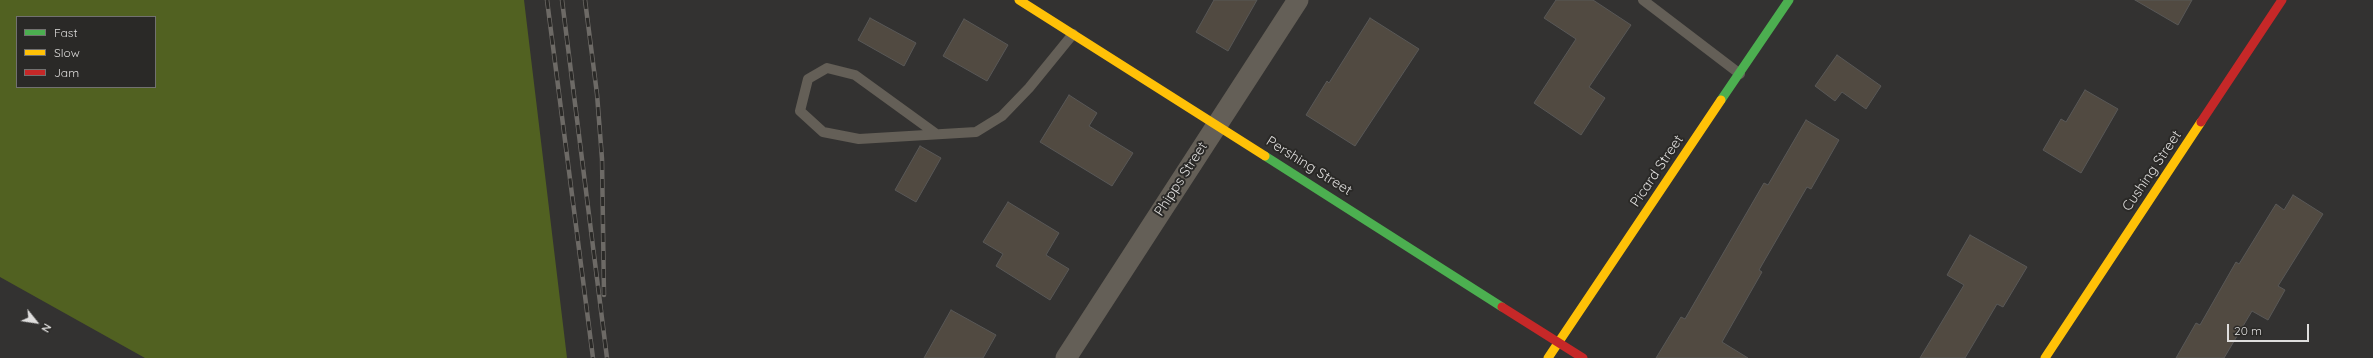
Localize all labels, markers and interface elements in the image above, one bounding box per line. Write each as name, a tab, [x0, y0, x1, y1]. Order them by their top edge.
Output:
legend	[16, 16, 156, 88]
text: Fast	[54, 25, 78, 40]
text: Slow	[54, 45, 80, 60]
text: Jam	[54, 65, 79, 80]
street label: Cushing Street	[2119, 128, 2185, 214]
street label: Picard Street	[1627, 132, 1687, 210]
street label: Pershing Street	[1263, 133, 1355, 199]
street label: Phipps Street	[1151, 139, 1211, 219]
north arrow	[16, 302, 56, 342]
scale bar	[2229, 316, 2311, 342]
text: N	[38, 321, 54, 335]
text: 20 m	[2234, 323, 2262, 338]

